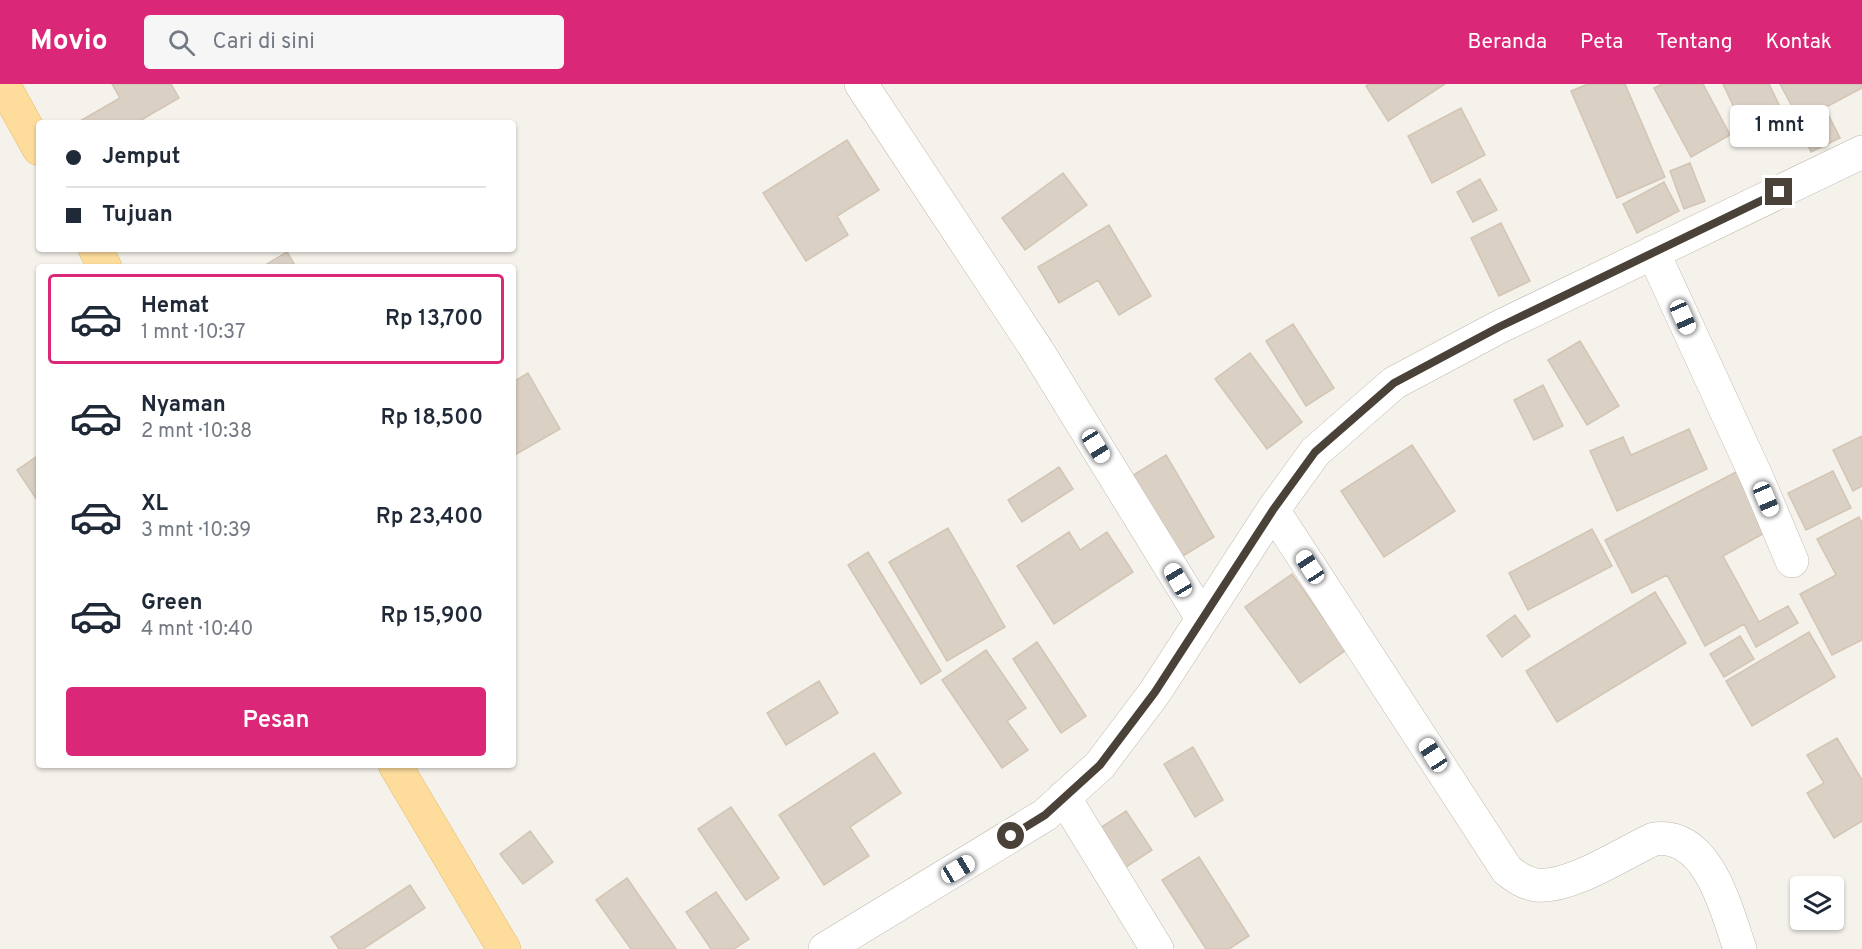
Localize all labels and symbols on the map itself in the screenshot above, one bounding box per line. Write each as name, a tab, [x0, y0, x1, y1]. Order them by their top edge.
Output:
callout: 1 mnt	[1730, 105, 1828, 147]
route end	[1765, 178, 1792, 205]
car	[1667, 297, 1699, 337]
car	[1079, 426, 1113, 466]
car	[1751, 479, 1781, 519]
car	[1293, 547, 1327, 587]
car	[1161, 560, 1195, 600]
car	[1416, 735, 1450, 775]
route start	[997, 822, 1024, 849]
car	[938, 852, 978, 886]

